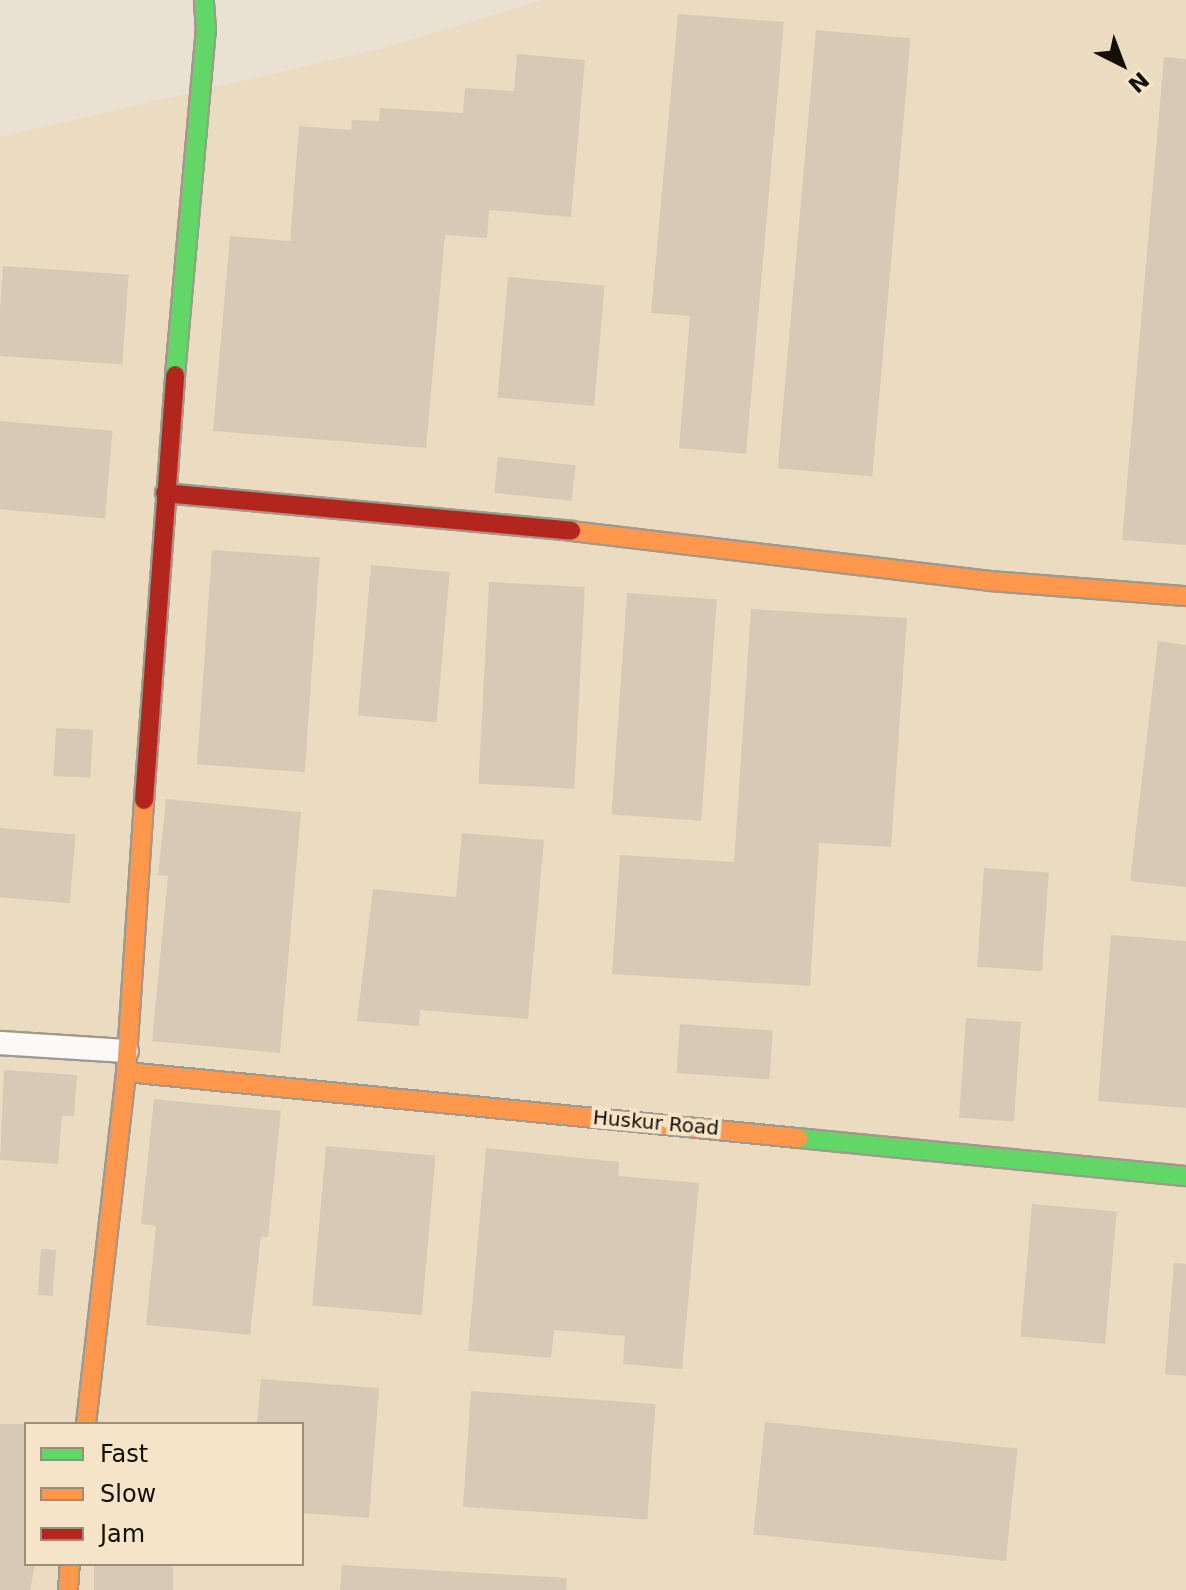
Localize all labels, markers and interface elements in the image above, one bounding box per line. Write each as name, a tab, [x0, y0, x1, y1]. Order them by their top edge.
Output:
north arrow	[1082, 24, 1162, 104]
text: N	[1123, 67, 1154, 98]
street label: Huskur Road	[592, 1106, 720, 1140]
legend	[24, 1422, 304, 1566]
text: Fast	[100, 1440, 148, 1468]
text: Slow	[100, 1480, 156, 1508]
text: Jam	[100, 1520, 145, 1548]

